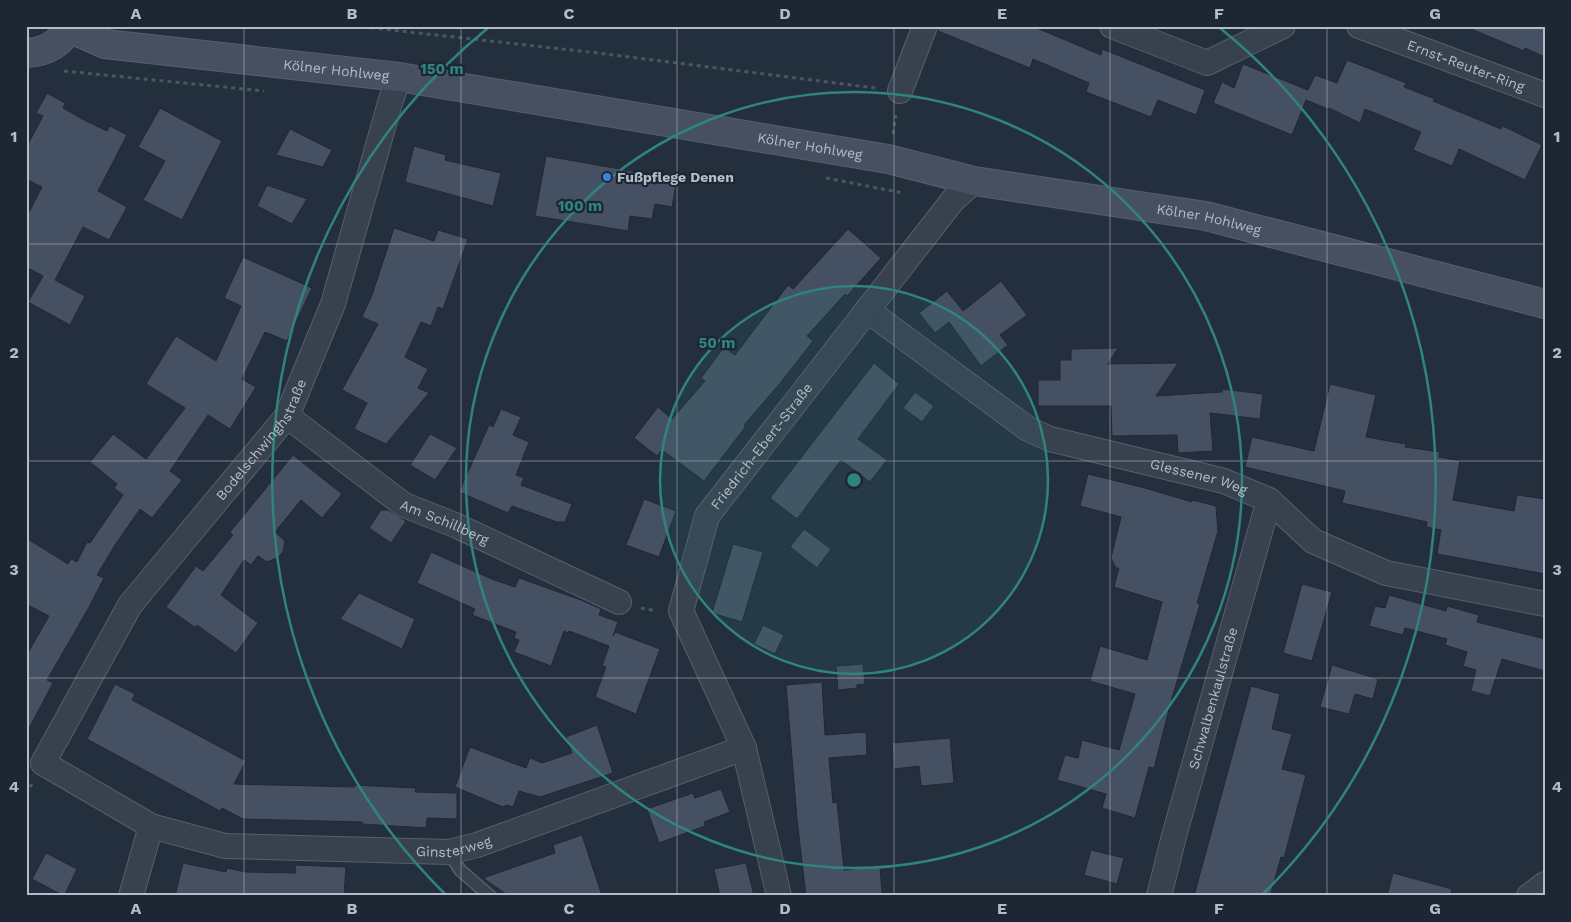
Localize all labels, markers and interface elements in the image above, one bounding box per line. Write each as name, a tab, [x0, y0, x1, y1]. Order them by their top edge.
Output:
text: A	[131, 4, 142, 23]
text: B	[347, 4, 358, 23]
text: C	[564, 4, 575, 23]
text: D	[779, 4, 791, 23]
text: E	[997, 4, 1007, 23]
text: F	[1214, 4, 1224, 23]
text: G	[1429, 4, 1441, 23]
street label: Ernst-Reuter-Ring	[1405, 37, 1527, 95]
street label: Kölner Hohlweg	[282, 56, 391, 84]
text: 150 m	[420, 60, 464, 78]
text: 1	[11, 127, 17, 146]
text: 1	[1554, 127, 1560, 146]
street label: Kölner Hohlweg	[756, 129, 864, 163]
place label: Fußpflege Denen	[617, 169, 734, 185]
marker: Fußpflege Denen	[601, 171, 613, 183]
text: 100 m	[558, 197, 602, 215]
street label: Kölner Hohlweg	[1156, 201, 1264, 238]
text: 50 m	[699, 334, 735, 352]
text: 2	[9, 343, 19, 362]
text: 2	[1552, 343, 1562, 362]
street label: Bodelschwinghstraße	[212, 377, 309, 503]
street label: Friedrich-Ebert-Straße	[707, 380, 816, 513]
street label: Glessener Weg	[1149, 455, 1251, 498]
centre of rings	[845, 471, 863, 489]
street label: Am Schillberg	[398, 496, 492, 548]
text: 3	[9, 560, 19, 579]
text: 3	[1552, 560, 1562, 579]
street label: Schwalbenkaulstraße	[1185, 625, 1241, 771]
text: 4	[9, 777, 19, 796]
text: 4	[1552, 777, 1562, 796]
street label: Ginsterweg	[416, 832, 494, 860]
text: A	[131, 899, 142, 918]
text: B	[347, 899, 358, 918]
text: C	[564, 899, 575, 918]
text: D	[779, 899, 791, 918]
text: E	[997, 899, 1007, 918]
text: F	[1214, 899, 1224, 918]
text: G	[1429, 899, 1441, 918]

